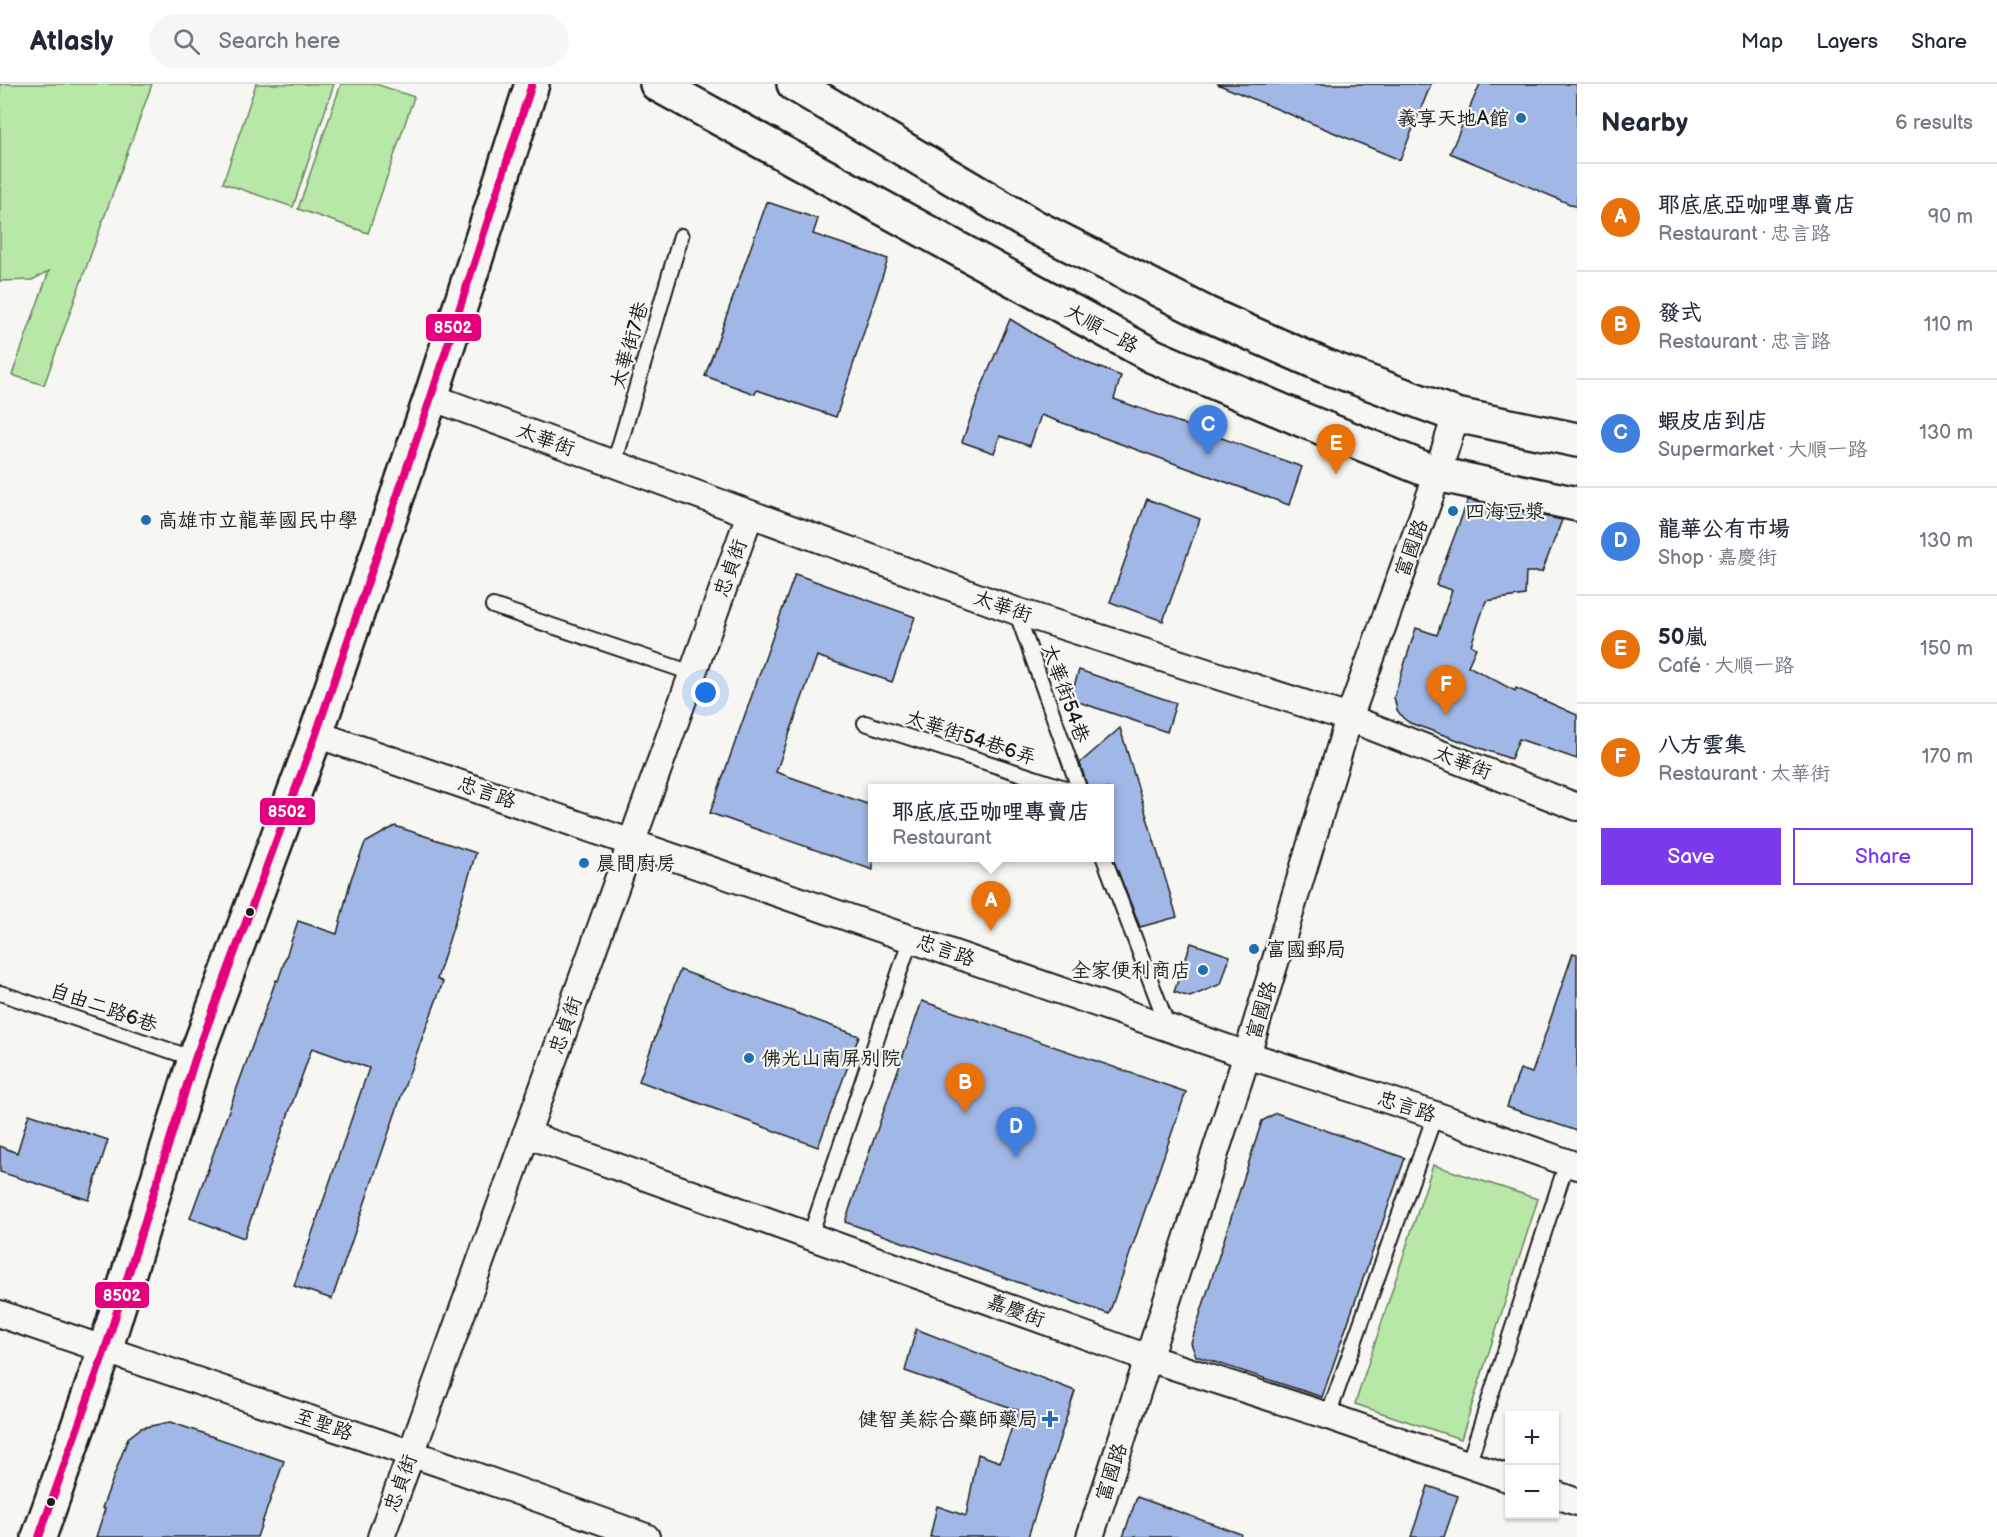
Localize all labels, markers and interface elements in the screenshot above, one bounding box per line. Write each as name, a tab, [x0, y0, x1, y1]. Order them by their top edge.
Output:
search box	[149, 14, 569, 68]
text: Atlasly	[30, 25, 113, 58]
icon: search	[170, 25, 203, 58]
text: Search here	[218, 28, 340, 55]
text: Map	[1741, 29, 1783, 54]
text: Layers	[1816, 29, 1878, 54]
text: Share	[1911, 29, 1967, 54]
place label: 義享天地A館	[1397, 107, 1509, 131]
text: Nearby	[1601, 108, 1688, 139]
marker: 義享天地A館	[1514, 111, 1528, 125]
text: 6 results	[1895, 111, 1973, 135]
text: 耶底底亞咖哩專賣店	[1658, 192, 1856, 219]
text: A	[1614, 205, 1627, 229]
text: 90 m	[1928, 205, 1973, 229]
text: Restaurant · 忠言路	[1658, 222, 1831, 246]
street label: 太華街7巷	[606, 298, 654, 392]
street label: 大順一路	[1061, 299, 1143, 359]
text: 發式	[1658, 300, 1702, 327]
line badge: 8502	[425, 313, 482, 342]
text: B	[1613, 313, 1628, 337]
text: 110 m	[1924, 313, 1973, 337]
text: 8502	[434, 319, 473, 338]
text: Restaurant · 忠言路	[1658, 330, 1831, 354]
pin: C	[1188, 406, 1228, 455]
text: 蝦皮店到店	[1658, 408, 1768, 435]
street label: 太華街	[513, 418, 578, 461]
text: C	[1613, 421, 1628, 445]
text: 130 m	[1919, 421, 1973, 445]
pin: E	[1316, 424, 1356, 474]
text: Supermarket · 大順一路	[1658, 438, 1868, 462]
place label: 四海豆漿	[1465, 500, 1545, 524]
marker: 四海豆漿	[1446, 504, 1460, 518]
place label: 高雄市立龍華國民中學	[158, 509, 358, 533]
marker: 高雄市立龍華國民中學	[139, 513, 153, 527]
street label: 富國路	[1390, 515, 1434, 581]
text: 龍華公有市場	[1658, 516, 1790, 543]
text: D	[1614, 529, 1627, 553]
text: 130 m	[1919, 529, 1973, 553]
street label: 忠貞街	[709, 536, 752, 601]
text: Shop · 嘉慶街	[1658, 546, 1777, 570]
street label: 太華街	[970, 586, 1035, 628]
text: 50嵐	[1658, 624, 1706, 651]
text: E	[1614, 637, 1627, 661]
text: 150 m	[1920, 637, 1973, 661]
street label: 太華街54巷	[1036, 641, 1094, 747]
text: Café · 大順一路	[1658, 654, 1794, 678]
pin: F	[1426, 666, 1466, 715]
your location	[691, 678, 720, 707]
street label: 太華街54巷6弄	[902, 706, 1039, 770]
text: 八方雲集	[1658, 732, 1746, 759]
street label: 太華街	[1430, 741, 1495, 785]
text: F	[1614, 745, 1627, 769]
text: 170 m	[1922, 745, 1973, 769]
text: Restaurant · 太華街	[1658, 762, 1831, 786]
street label: 忠言路	[454, 772, 520, 814]
popup	[868, 784, 1114, 862]
line badge: 8502	[259, 797, 316, 826]
text: 耶底底亞咖哩專賣店	[892, 799, 1090, 826]
text: 8502	[268, 803, 307, 822]
text: Restaurant	[892, 826, 992, 850]
button: Save	[1601, 828, 1781, 885]
button: Share	[1793, 828, 1973, 885]
place label: 晨間廚房	[596, 852, 676, 876]
marker: 晨間廚房	[577, 856, 591, 870]
pin: A	[972, 882, 1010, 931]
unlabelled marker	[244, 906, 256, 918]
street label: 忠言路	[913, 930, 979, 972]
place label: 富國郵局	[1266, 938, 1346, 962]
marker: 富國郵局	[1247, 942, 1261, 956]
place label: 全家便利商店	[1071, 959, 1191, 983]
marker: 全家便利商店	[1196, 963, 1210, 977]
street label: 富國路	[1242, 977, 1282, 1042]
street label: 自由二路6巷	[47, 978, 162, 1038]
street label: 忠貞街	[544, 993, 587, 1058]
place label: 佛光山南屏別院	[761, 1047, 901, 1071]
marker: 佛光山南屏別院	[742, 1051, 756, 1065]
pin: B	[946, 1064, 984, 1113]
street label: 忠言路	[1374, 1086, 1440, 1128]
pin: D	[996, 1108, 1036, 1157]
line badge: 8502	[94, 1281, 150, 1309]
text: 8502	[103, 1287, 142, 1306]
street label: 嘉慶街	[983, 1289, 1048, 1332]
street label: 至聖路	[291, 1404, 357, 1446]
place label: 健智美綜合藥師藥局	[858, 1408, 1038, 1432]
map controls	[1505, 1411, 1559, 1519]
button: +	[1505, 1411, 1559, 1465]
marker: 健智美綜合藥師藥局	[1043, 1412, 1057, 1426]
street label: 富國路	[1091, 1439, 1133, 1505]
street label: 忠貞街	[379, 1451, 422, 1516]
button: −	[1505, 1465, 1559, 1519]
unlabelled marker	[45, 1496, 57, 1508]

